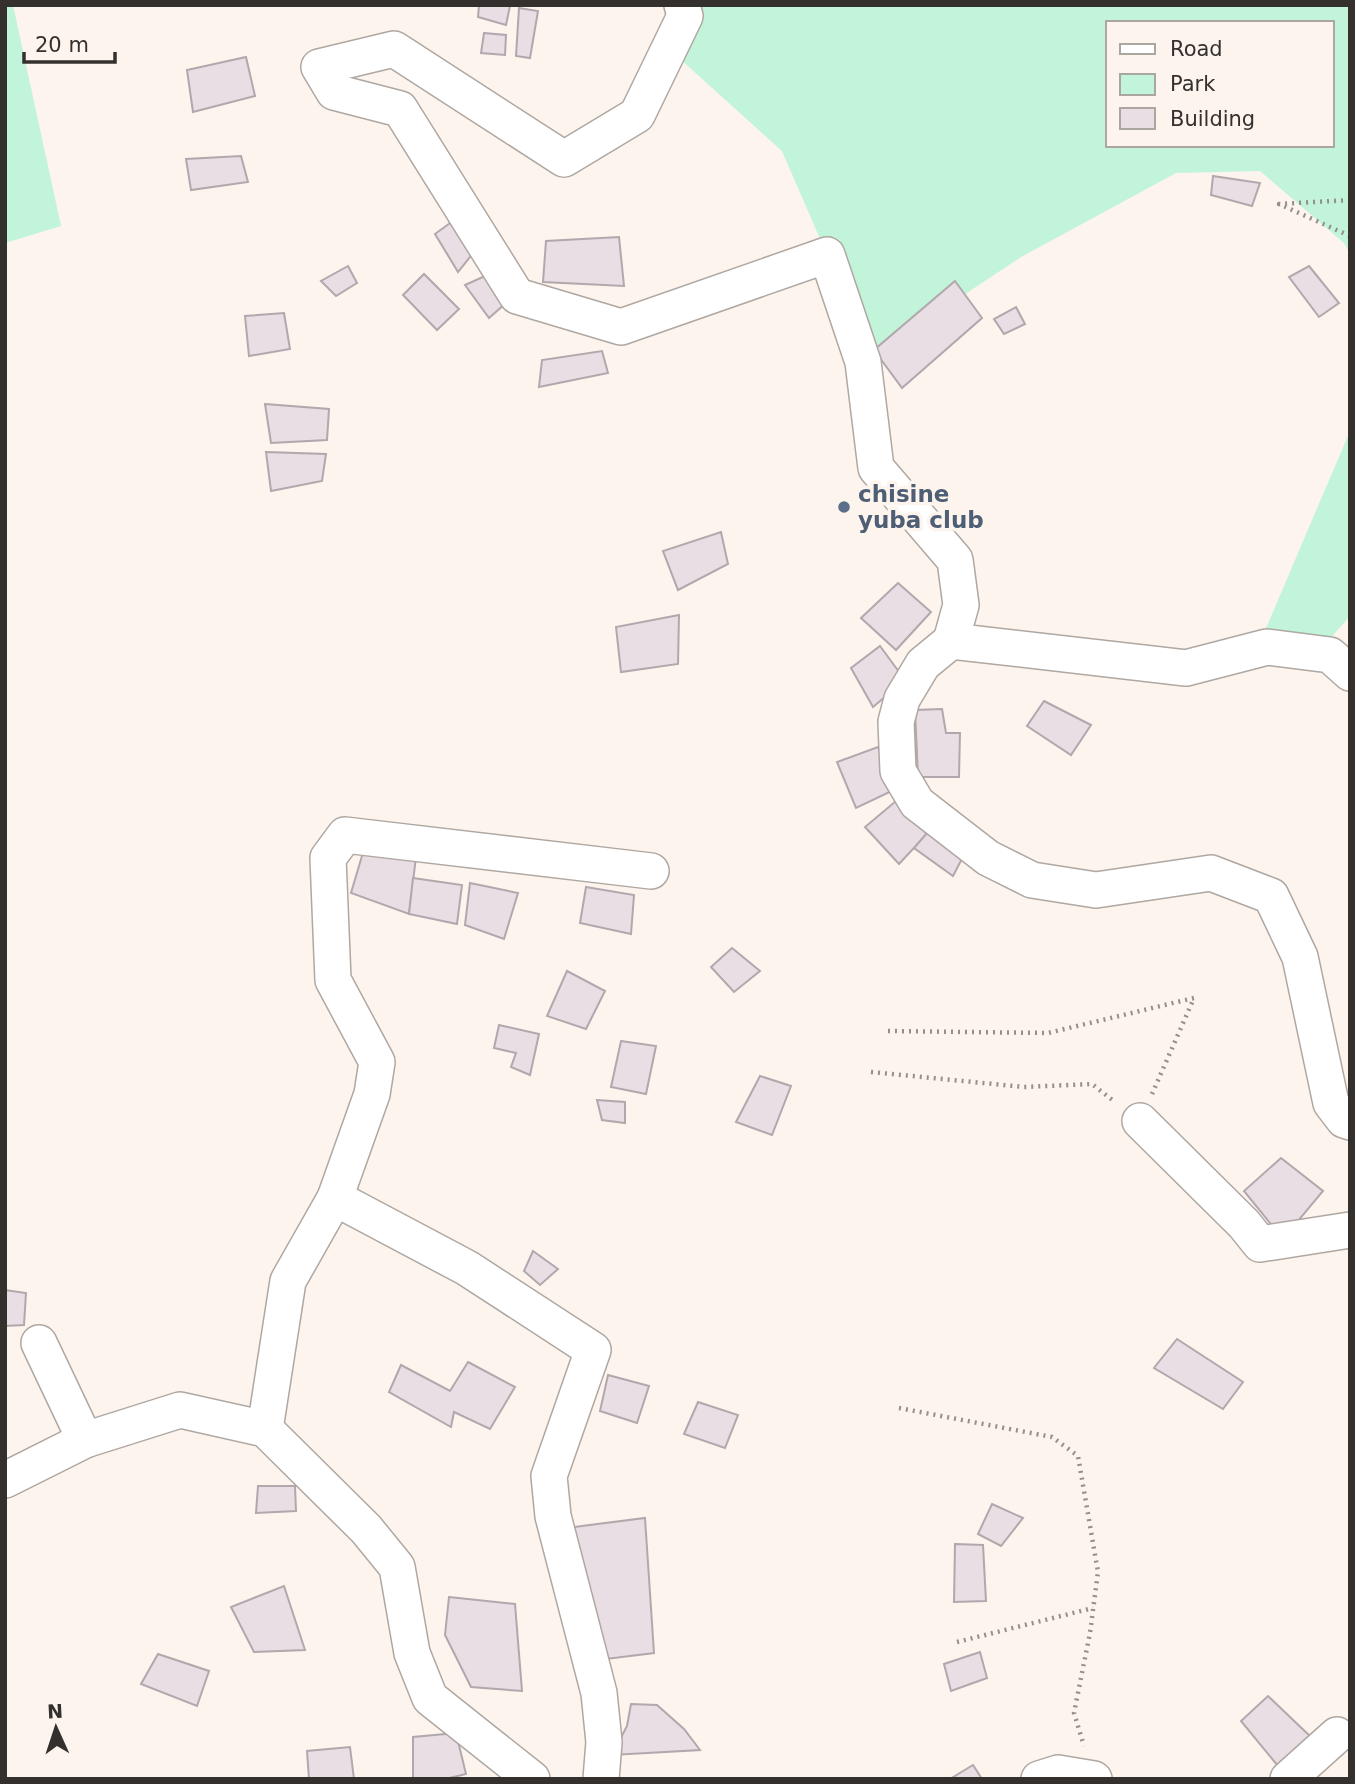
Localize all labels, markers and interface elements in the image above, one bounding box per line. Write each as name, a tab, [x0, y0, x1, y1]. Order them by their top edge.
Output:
scale bar	[24, 21, 116, 65]
legend	[1106, 21, 1334, 147]
text: 20 m	[35, 33, 89, 57]
text: Road	[1170, 37, 1223, 61]
text: Park	[1170, 72, 1216, 96]
text: Building	[1170, 107, 1255, 131]
place label: chisine yuba club	[858, 481, 984, 533]
marker: chisine yuba club	[836, 499, 852, 515]
north arrow	[21, 1693, 91, 1763]
text: N	[47, 1700, 64, 1722]

